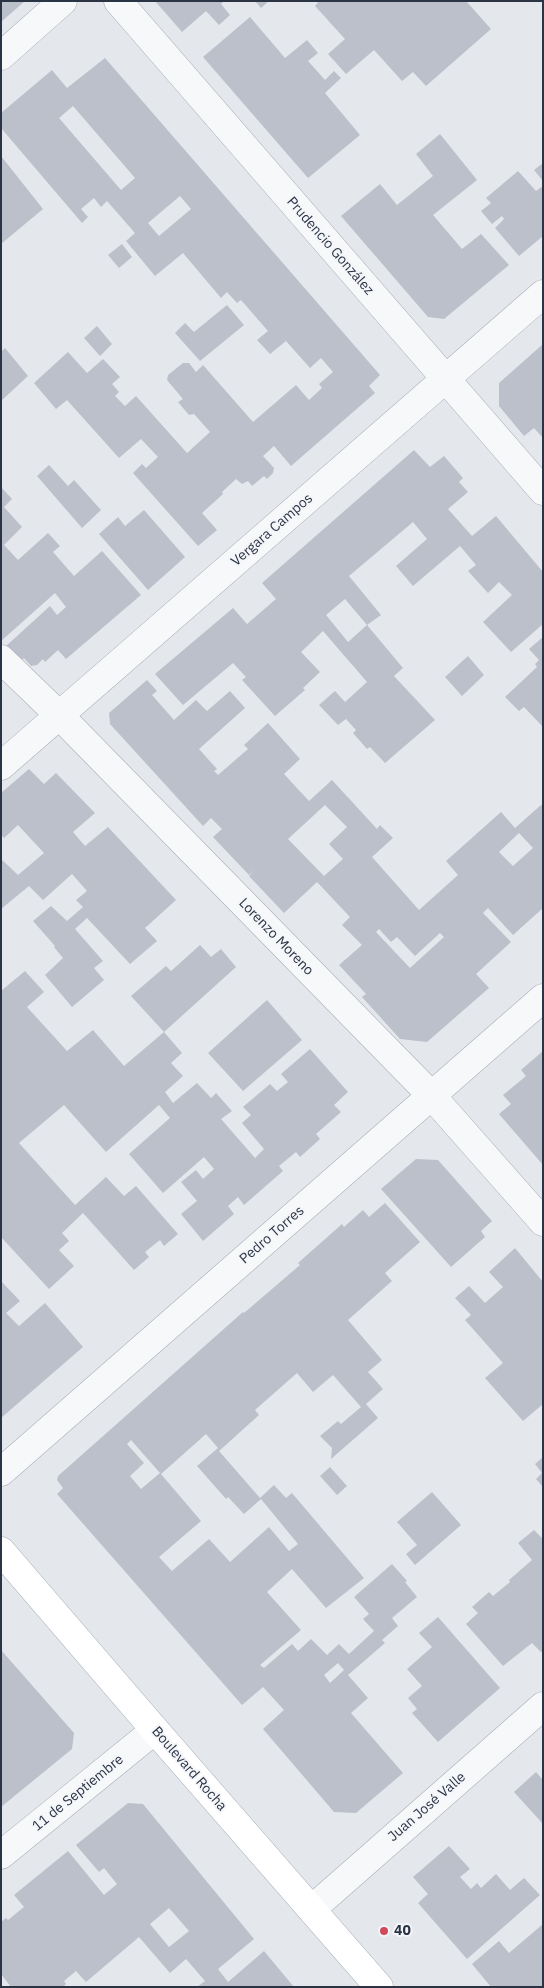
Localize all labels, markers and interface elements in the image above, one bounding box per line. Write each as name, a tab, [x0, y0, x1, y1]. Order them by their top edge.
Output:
street label: Prudencio González	[283, 194, 377, 298]
street label: Vergara Campos	[228, 490, 316, 570]
street label: Lorenzo Moreno	[235, 895, 317, 979]
street label: Pedro Torres	[236, 1202, 308, 1268]
street label: Boulevard Rocha	[148, 1723, 230, 1815]
street label: 11 de Septiembre	[29, 1751, 127, 1835]
street label: Juan José Valle	[385, 1769, 469, 1845]
place label: 40	[394, 1923, 411, 1939]
marker: 40	[378, 1925, 390, 1937]

